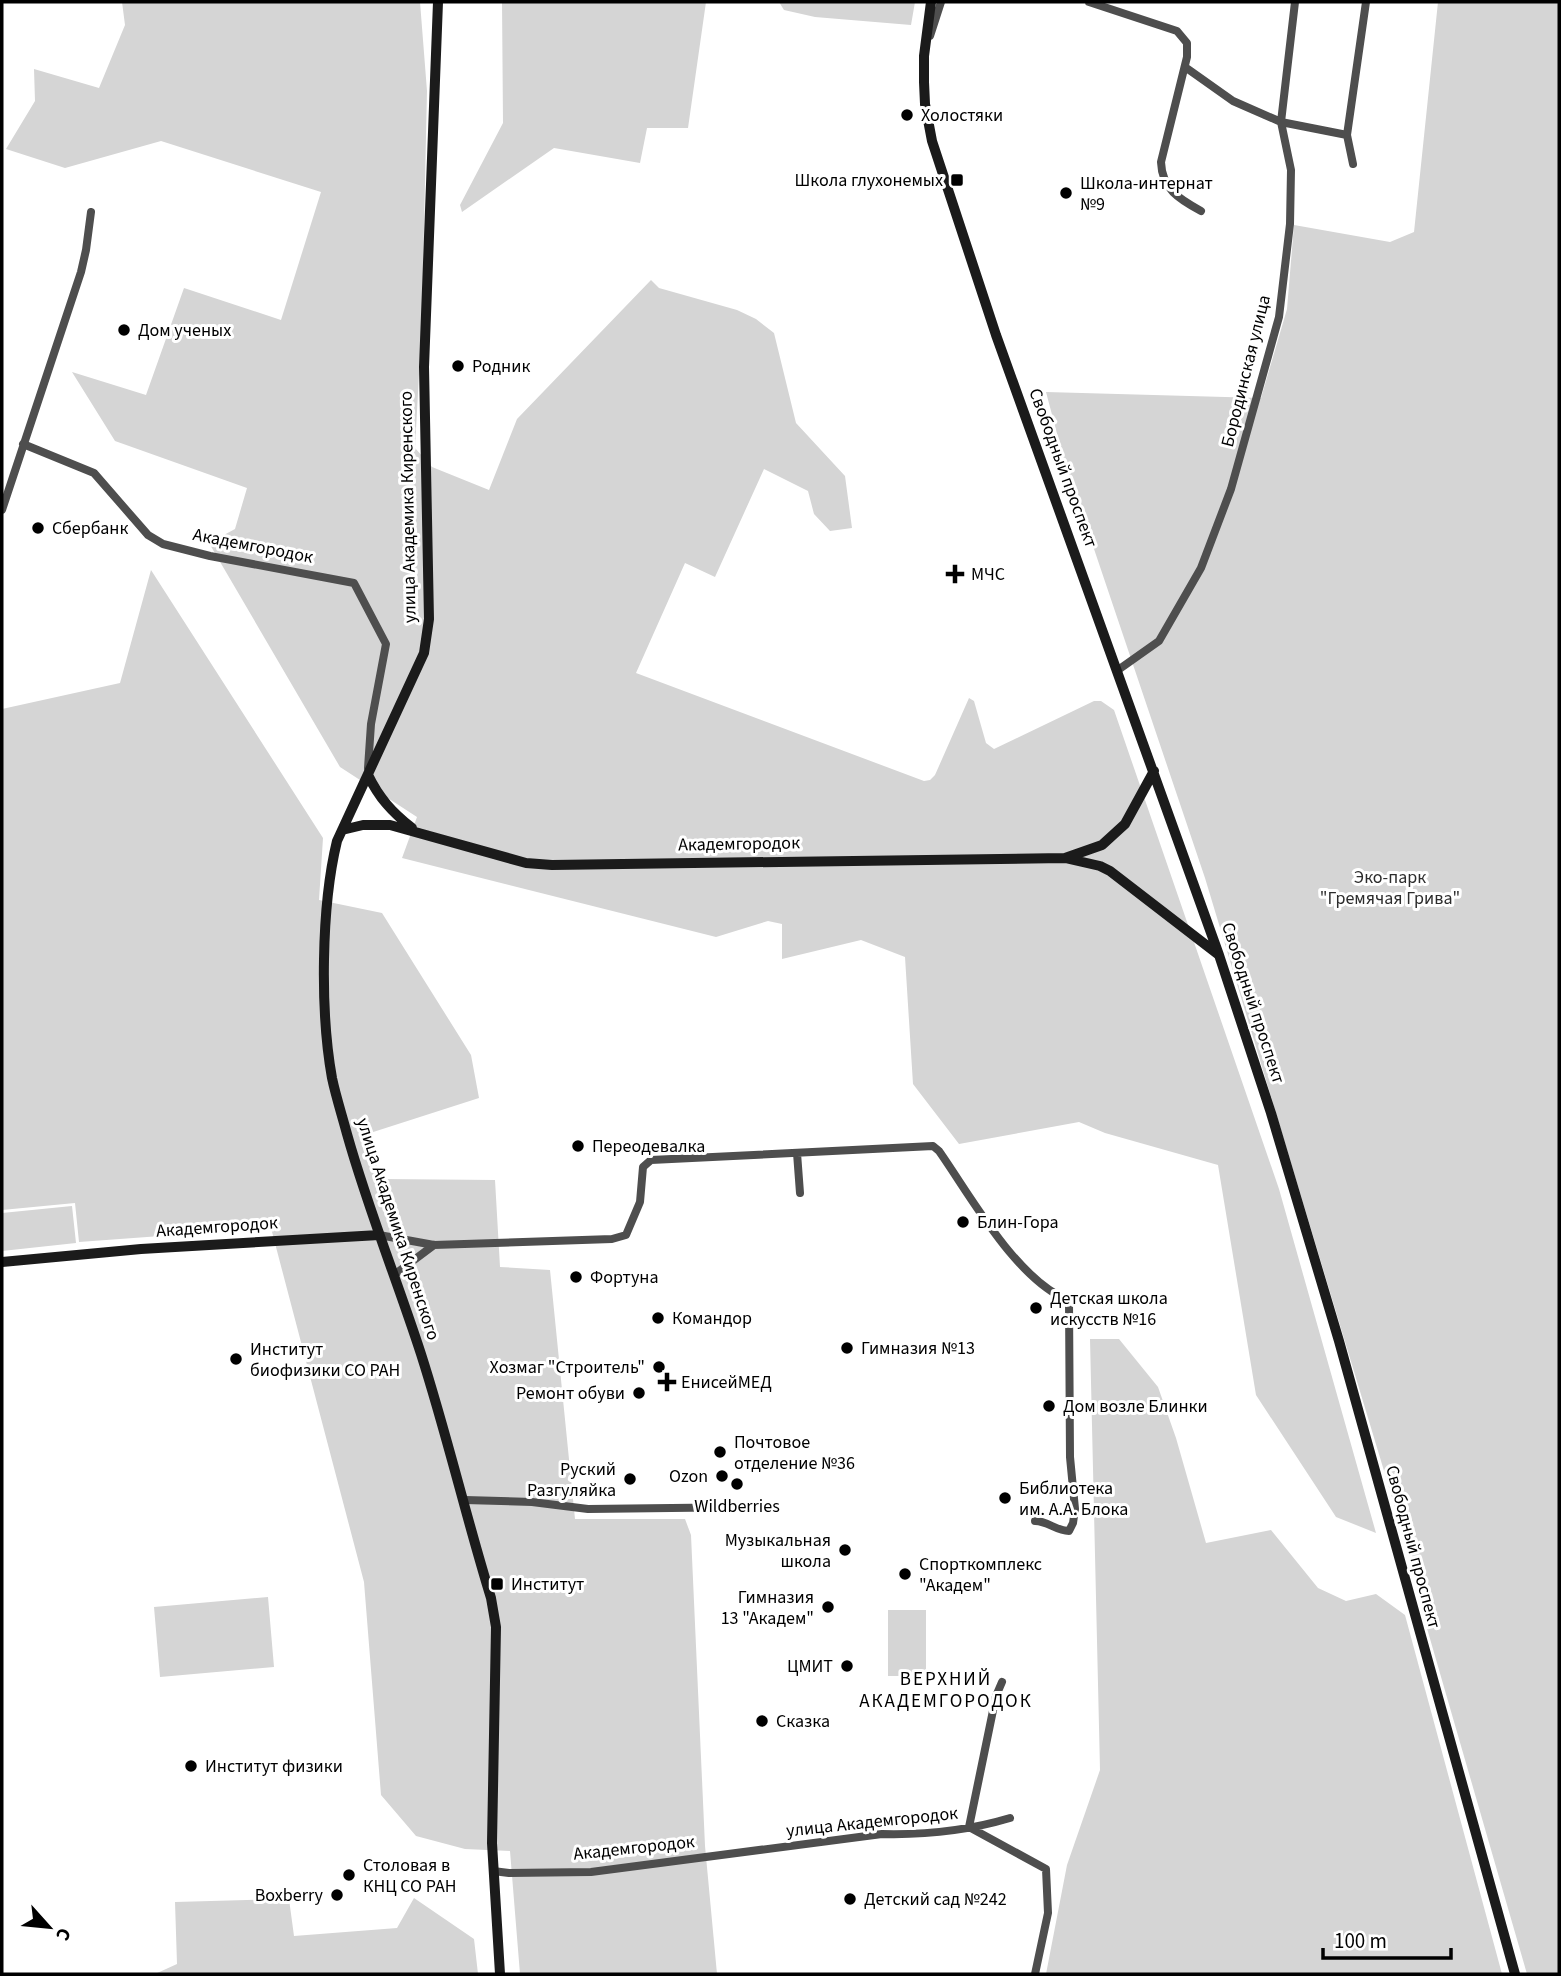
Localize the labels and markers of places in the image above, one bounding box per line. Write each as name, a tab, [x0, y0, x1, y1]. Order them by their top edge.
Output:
place label: Холостяки	[921, 103, 1003, 128]
marker: Холостяки	[899, 107, 915, 123]
place label: Школа глухонемых	[795, 168, 943, 193]
place label: Школа-интернат №9	[1080, 171, 1213, 217]
marker: Школа глухонемых	[949, 172, 965, 188]
marker: Школа-интернат №9	[1058, 185, 1074, 201]
place label: Дом ученых	[138, 318, 231, 343]
marker: Дом ученых	[116, 322, 132, 338]
place label: Родник	[472, 354, 530, 379]
marker: Родник	[450, 358, 466, 374]
place label: Сбербанк	[52, 516, 128, 541]
marker: Сбербанк	[30, 520, 46, 536]
place label: МЧС	[971, 562, 1005, 587]
marker: МЧС	[945, 564, 965, 584]
place label: Переодевалка	[592, 1134, 705, 1159]
marker: Переодевалка	[570, 1138, 586, 1154]
place label: Блин-Гора	[977, 1210, 1059, 1235]
marker: Блин-Гора	[955, 1214, 971, 1230]
place label: Фортуна	[590, 1265, 658, 1290]
marker: Фортуна	[568, 1269, 584, 1285]
place label: Детская школа искусств №16	[1050, 1286, 1168, 1332]
marker: Детская школа искусств №16	[1028, 1300, 1044, 1316]
place label: Командор	[672, 1306, 752, 1331]
marker: Командор	[650, 1310, 666, 1326]
place label: Гимназия №13	[861, 1336, 975, 1361]
place label: Институт биофизики СО РАН	[250, 1337, 400, 1383]
marker: Гимназия №13	[839, 1340, 855, 1356]
marker: Институт биофизики СО РАН	[228, 1351, 244, 1367]
place label: Хозмаг "Строитель"	[490, 1355, 645, 1380]
marker: Хозмаг "Строитель"	[651, 1359, 667, 1375]
place label: ЕнисейМЕД	[681, 1370, 772, 1395]
marker: ЕнисейМЕД	[659, 1374, 675, 1390]
place label: Ремонт обуви	[516, 1381, 625, 1406]
marker: Ремонт обуви	[631, 1385, 647, 1401]
place label: Дом возле Блинки	[1063, 1394, 1208, 1419]
marker: Дом возле Блинки	[1041, 1398, 1057, 1414]
place label: Почтовое отделение №36	[734, 1430, 855, 1476]
marker: Почтовое отделение №36	[712, 1444, 728, 1460]
place label: Руский Разгуляйка	[527, 1457, 616, 1503]
place label: Ozon	[669, 1464, 708, 1489]
marker: Ozon	[714, 1468, 730, 1484]
marker: Руский Разгуляйка	[622, 1471, 638, 1487]
marker: Wildberries	[729, 1476, 745, 1492]
place label: Библиотека им. А.А. Блока	[1019, 1476, 1128, 1522]
marker: Библиотека им. А.А. Блока	[997, 1490, 1013, 1506]
place label: Wildberries	[694, 1494, 780, 1519]
place label: Музыкальная школа	[725, 1528, 831, 1574]
marker: Музыкальная школа	[837, 1542, 853, 1558]
place label: Спорткомплекс "Академ"	[919, 1552, 1042, 1598]
marker: Спорткомплекс "Академ"	[897, 1566, 913, 1582]
place label: Институт	[511, 1572, 584, 1597]
marker: Институт	[489, 1576, 505, 1592]
place label: Гимназия 13 "Академ"	[721, 1585, 814, 1631]
marker: Гимназия 13 "Академ"	[820, 1599, 836, 1615]
place label: ЦМИТ	[787, 1654, 833, 1679]
marker: ЦМИТ	[839, 1658, 855, 1674]
place label: Сказка	[776, 1709, 830, 1734]
marker: Сказка	[754, 1713, 770, 1729]
place label: Институт физики	[205, 1754, 343, 1779]
marker: Институт физики	[183, 1758, 199, 1774]
place label: Столовая в КНЦ СО РАН	[363, 1853, 456, 1899]
marker: Столовая в КНЦ СО РАН	[341, 1867, 357, 1883]
place label: Boxberry	[255, 1883, 324, 1908]
marker: Boxberry	[329, 1887, 345, 1903]
place label: Детский сад №242	[864, 1887, 1007, 1912]
marker: Детский сад №242	[842, 1891, 858, 1907]

